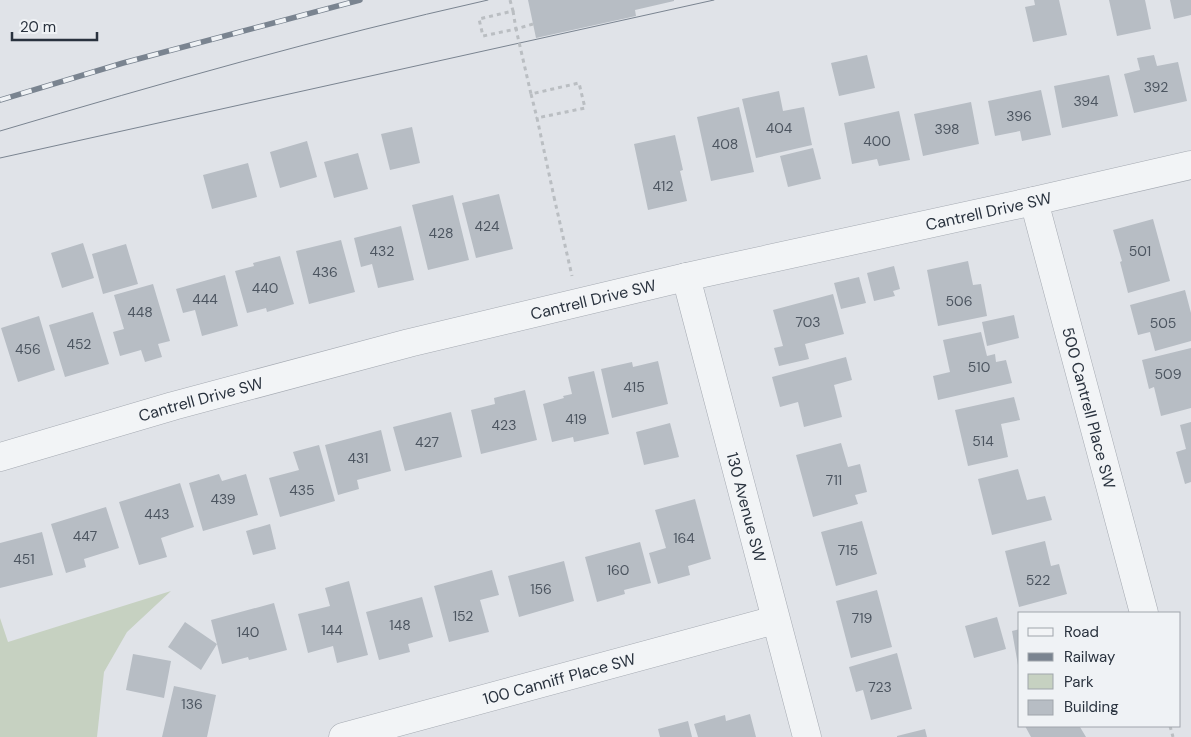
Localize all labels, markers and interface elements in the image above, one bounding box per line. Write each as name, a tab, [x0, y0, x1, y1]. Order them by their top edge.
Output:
scale bar	[12, 10, 98, 42]
text: 20 m	[20, 17, 56, 37]
house number: 392	[1144, 78, 1168, 96]
house number: 394	[1073, 92, 1099, 110]
house number: 396	[1006, 107, 1032, 125]
house number: 404	[766, 119, 793, 137]
house number: 398	[935, 120, 959, 138]
house number: 400	[863, 132, 891, 150]
house number: 408	[712, 135, 738, 153]
house number: 412	[653, 177, 673, 195]
street label: Cantrell Drive SW	[923, 187, 1054, 235]
house number: 424	[475, 217, 500, 235]
house number: 428	[429, 224, 453, 242]
house number: 432	[370, 242, 394, 260]
house number: 501	[1129, 242, 1151, 260]
house number: 436	[312, 263, 338, 281]
street label: Cantrell Drive SW	[528, 274, 659, 324]
house number: 440	[252, 279, 278, 297]
house number: 444	[192, 290, 218, 308]
house number: 506	[946, 292, 972, 310]
house number: 448	[127, 303, 153, 321]
house number: 703	[795, 313, 821, 331]
house number: 505	[1150, 314, 1176, 332]
street label: 500 Cantrell Place SW	[1058, 325, 1121, 491]
house number: 452	[67, 335, 91, 353]
house number: 456	[15, 340, 41, 358]
house number: 510	[968, 358, 990, 376]
house number: 509	[1155, 365, 1182, 383]
street label: Cantrell Drive SW	[136, 372, 266, 426]
house number: 415	[623, 378, 645, 396]
house number: 419	[565, 410, 587, 428]
house number: 423	[492, 416, 516, 434]
house number: 514	[972, 432, 994, 450]
house number: 427	[415, 433, 439, 451]
house number: 431	[348, 449, 368, 467]
street label: 130 Avenue SW	[722, 450, 771, 565]
house number: 711	[826, 471, 842, 489]
house number: 435	[289, 481, 315, 499]
house number: 439	[210, 490, 236, 508]
house number: 443	[144, 505, 170, 523]
house number: 447	[73, 527, 97, 545]
house number: 164	[673, 529, 695, 547]
house number: 715	[838, 541, 858, 559]
house number: 451	[13, 550, 35, 568]
house number: 160	[607, 561, 629, 579]
house number: 522	[1026, 571, 1050, 589]
house number: 156	[530, 580, 552, 598]
house number: 152	[453, 607, 473, 625]
house number: 719	[852, 609, 873, 627]
legend	[1018, 612, 1181, 727]
house number: 148	[389, 616, 411, 634]
house number: 144	[321, 621, 343, 639]
text: Road	[1064, 622, 1099, 642]
house number: 140	[237, 623, 259, 641]
text: Railway	[1064, 647, 1116, 667]
street label: 100 Canniff Place SW	[481, 648, 638, 709]
text: Park	[1064, 672, 1094, 692]
house number: 723	[868, 678, 892, 696]
house number: 136	[181, 695, 203, 713]
text: Building	[1064, 697, 1119, 717]

